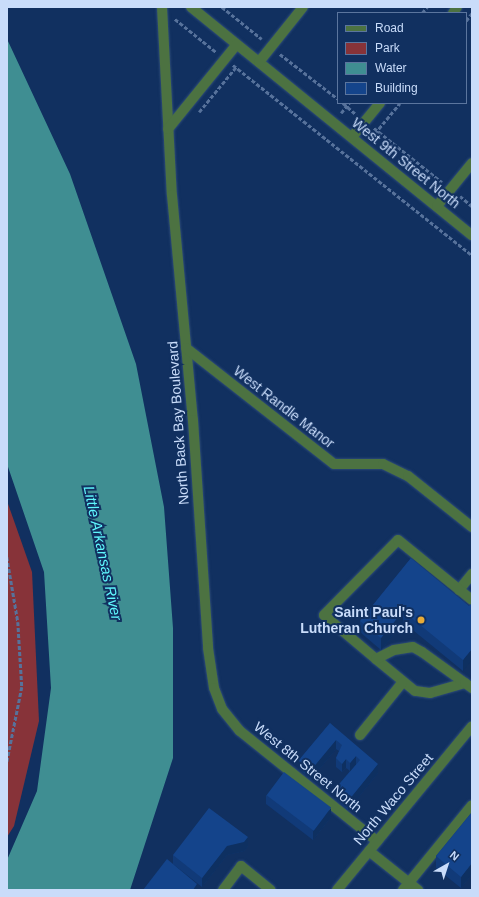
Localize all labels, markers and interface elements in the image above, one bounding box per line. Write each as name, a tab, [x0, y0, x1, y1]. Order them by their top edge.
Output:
legend	[337, 12, 467, 104]
text: Road	[375, 21, 404, 35]
text: Park	[375, 41, 400, 55]
text: Water	[375, 61, 407, 75]
text: Building	[375, 81, 418, 95]
street label: West 9th Street North	[349, 114, 463, 212]
street label: North Back Bay Boulevard	[164, 341, 192, 505]
street label: West Randle Manor	[230, 362, 338, 452]
water label: Little Arkansas River	[80, 484, 126, 622]
place label: Saint Paul's Lutheran Church	[300, 604, 413, 636]
marker: Saint Paul's Lutheran Church	[416, 615, 426, 625]
street label: West 8th Street North	[251, 718, 365, 816]
street label: North Waco Street	[350, 750, 436, 848]
north arrow	[427, 845, 467, 885]
text: N	[448, 849, 461, 863]

